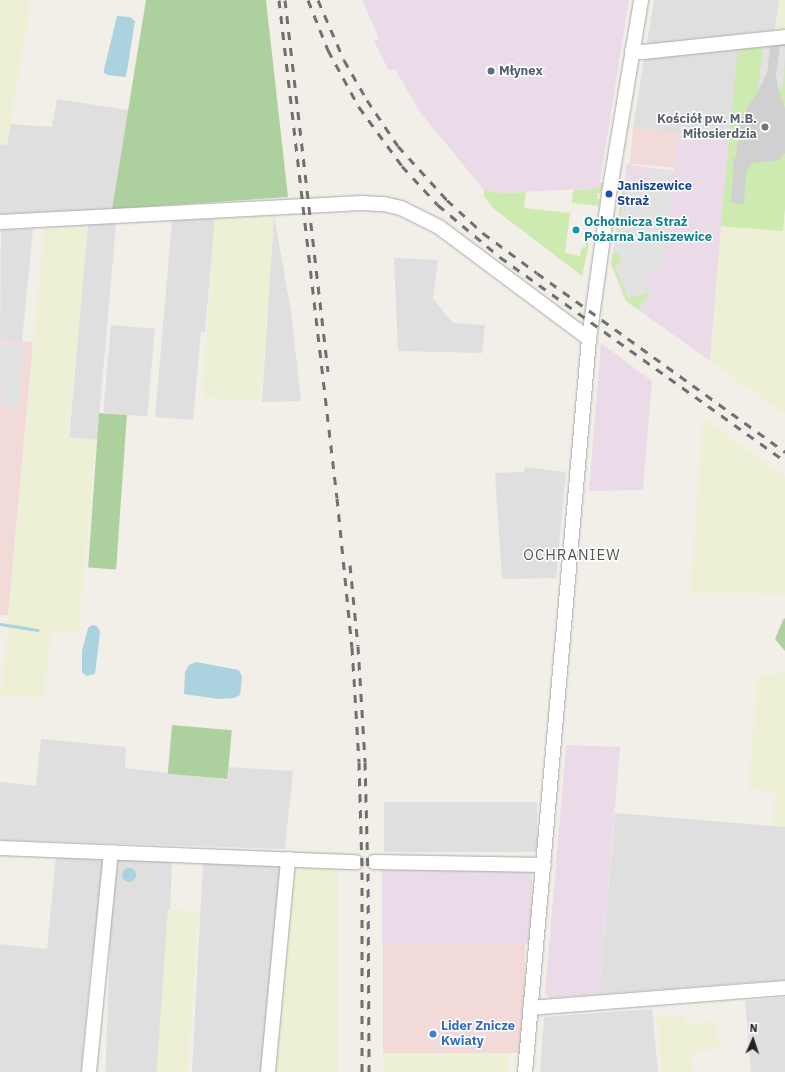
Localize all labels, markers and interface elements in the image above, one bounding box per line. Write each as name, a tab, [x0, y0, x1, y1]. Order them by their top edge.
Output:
place label: Młynex	[499, 63, 543, 79]
marker: Młynex	[486, 66, 496, 76]
place label: Kościół pw. M.B. Miłosierdzia	[657, 112, 757, 143]
marker: Kościół pw. M.B. Miłosierdzia	[760, 122, 770, 132]
place label: Janiszewice Straż	[617, 179, 692, 210]
marker: Janiszewice Straż	[604, 189, 614, 199]
place label: Ochotnicza Straż Pożarna Janiszewice	[584, 215, 712, 246]
marker: Ochotnicza Straż Pożarna Janiszewice	[571, 225, 581, 235]
district label: OCHRANIEW	[523, 546, 621, 564]
place label: Lider Znicze Kwiaty	[441, 1019, 515, 1050]
north arrow	[733, 1020, 773, 1060]
text: N	[749, 1021, 758, 1035]
marker: Lider Znicze Kwiaty	[428, 1029, 438, 1039]

